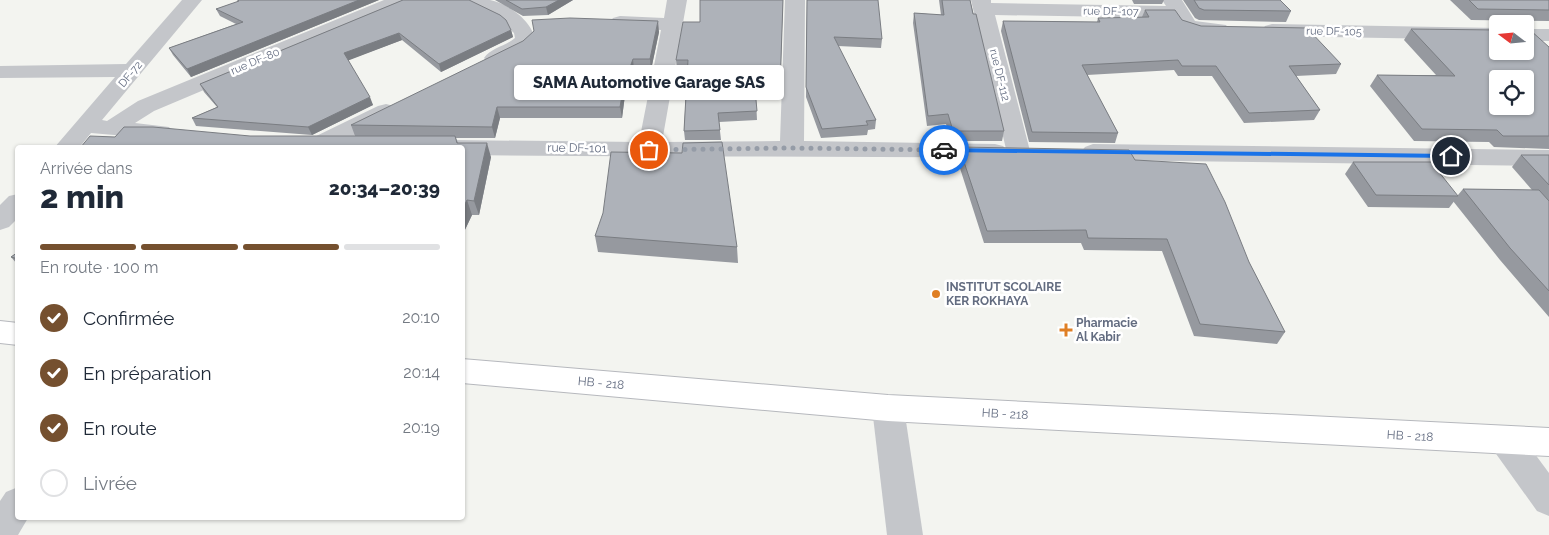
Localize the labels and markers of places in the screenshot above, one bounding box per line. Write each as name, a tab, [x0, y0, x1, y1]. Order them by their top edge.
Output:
callout: SAMA Automotive Garage SAS	[514, 65, 784, 100]
pin	[628, 129, 670, 171]
pin	[1430, 135, 1472, 177]
place label: INSTITUT SCOLAIRE KER ROKHAYA	[946, 280, 1061, 308]
marker: INSTITUT SCOLAIRE KER ROKHAYA	[930, 288, 942, 300]
place label: Pharmacie Al Kabir	[1076, 316, 1137, 344]
marker: Pharmacie Al Kabir	[1060, 324, 1072, 336]

